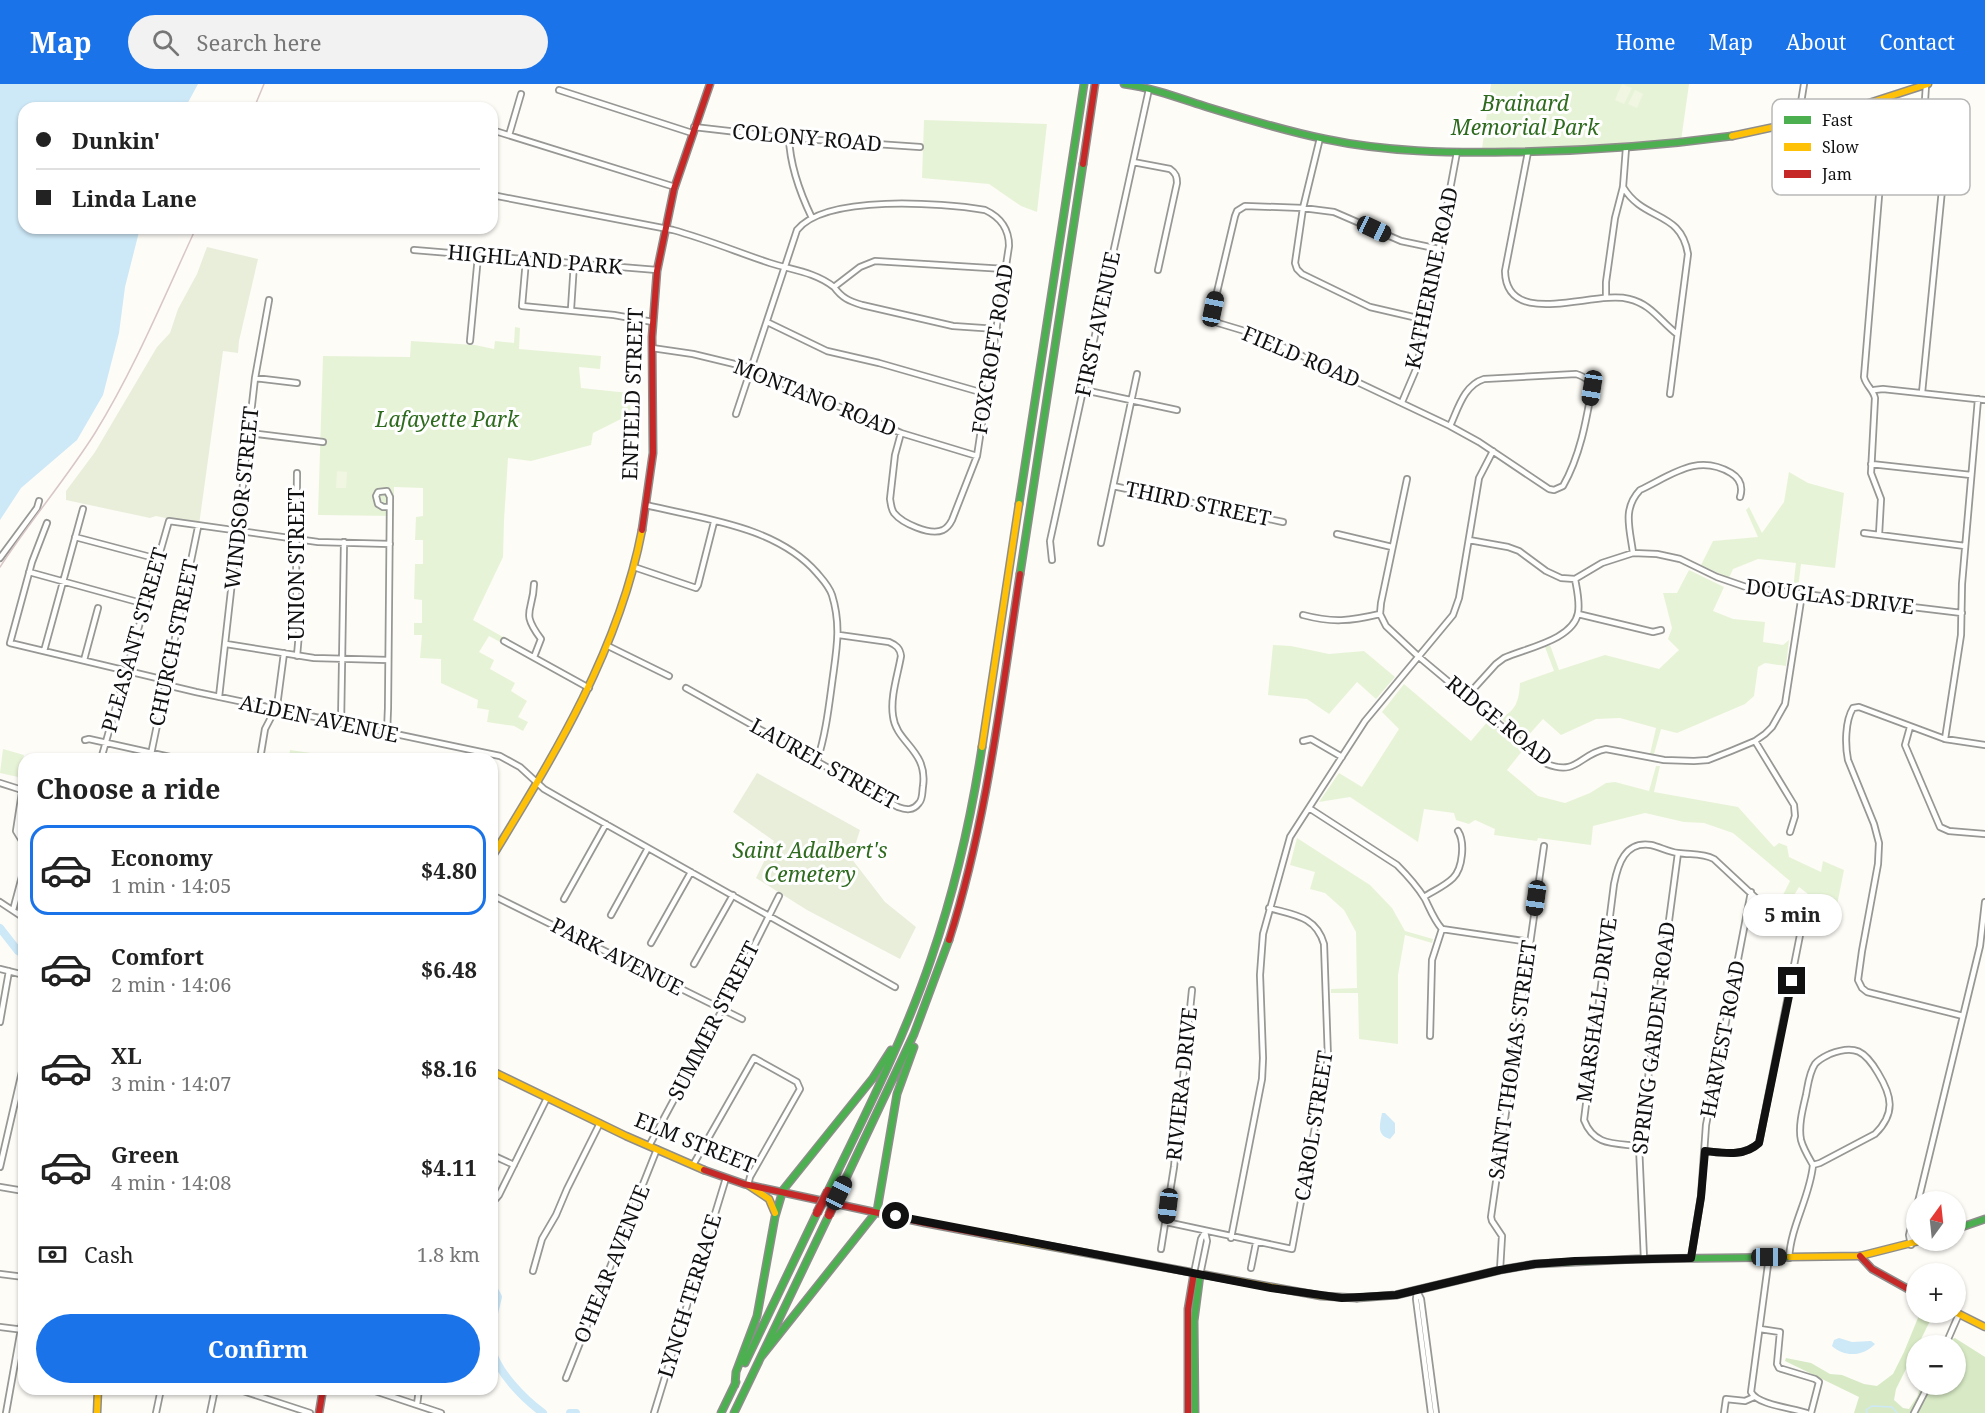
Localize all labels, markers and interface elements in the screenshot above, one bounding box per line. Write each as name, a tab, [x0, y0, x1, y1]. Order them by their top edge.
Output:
search box	[128, 15, 548, 69]
text: Map	[30, 23, 92, 61]
icon: search	[149, 26, 182, 59]
text: Search here	[197, 27, 321, 57]
text: Home	[1616, 28, 1676, 56]
text: Map	[1709, 28, 1753, 56]
text: About	[1786, 28, 1847, 56]
text: Contact	[1880, 28, 1955, 56]
park label: Brainard Memorial Park	[1450, 89, 1600, 141]
legend	[1772, 99, 1970, 195]
text: Fast	[1822, 109, 1853, 131]
street label: COLONY ROAD	[731, 117, 883, 158]
text: Dunkin'	[72, 125, 160, 155]
text: Slow	[1822, 136, 1859, 158]
text: Jam	[1821, 163, 1852, 185]
text: Linda Lane	[72, 183, 197, 213]
street label: KATHERINE ROAD	[1398, 184, 1464, 371]
car	[1354, 213, 1394, 245]
street label: HIGHLAND PARK	[446, 237, 624, 281]
street label: FIRST AVENUE	[1068, 249, 1126, 399]
street label: FOXCROFT ROAD	[965, 262, 1019, 436]
car	[1200, 290, 1226, 328]
street label: ENFIELD STREET	[615, 307, 649, 481]
street label: FIELD ROAD	[1238, 319, 1365, 394]
street label: MONTANO ROAD	[730, 352, 901, 443]
car	[1580, 369, 1604, 407]
street label: WINDSOR STREET	[217, 405, 265, 591]
park label: Lafayette Park	[374, 405, 520, 433]
street label: THIRD STREET	[1123, 474, 1274, 532]
street label: UNION STREET	[282, 488, 310, 640]
street label: PLEASANT STREET	[94, 544, 174, 735]
street label: CHURCH STREET	[142, 557, 204, 729]
street label: DOUGLAS DRIVE	[1744, 572, 1916, 620]
street label: RIDGE ROAD	[1441, 669, 1559, 772]
street label: ALDEN AVENUE	[237, 687, 401, 749]
street label: LAUREL STREET	[746, 711, 903, 815]
text: Choose a ride	[36, 770, 221, 807]
park label: Saint Adalbert's Cemetery	[733, 836, 888, 888]
text: Economy	[111, 842, 213, 872]
icon: car	[39, 843, 93, 897]
text: $4.80	[421, 855, 477, 885]
text: 1 min · 14:05	[111, 872, 231, 899]
car	[1525, 879, 1547, 917]
callout: 5 min	[1742, 894, 1842, 936]
text: 5 min	[1764, 901, 1821, 928]
street label: PARK AVENUE	[547, 911, 688, 1001]
street label: MARSHALL DRIVE	[1569, 915, 1623, 1104]
street label: SPRING GARDEN ROAD	[1625, 920, 1681, 1156]
street label: SUMMER STREET	[661, 936, 765, 1105]
street label: SAINT THOMAS STREET	[1481, 938, 1543, 1181]
text: Comfort	[111, 941, 204, 971]
icon: car	[39, 942, 93, 996]
text: $6.48	[421, 954, 477, 984]
street label: HARVEST ROAD	[1693, 958, 1751, 1120]
route end	[1778, 967, 1805, 994]
text: 2 min · 14:06	[111, 971, 231, 998]
street label: RIVIERA DRIVE	[1159, 1006, 1203, 1162]
text: XL	[111, 1040, 142, 1070]
icon: car	[39, 1041, 93, 1095]
street label: CAROL STREET	[1287, 1049, 1339, 1203]
text: $8.16	[421, 1053, 477, 1083]
text: 3 min · 14:07	[111, 1070, 231, 1097]
street label: ELM STREET	[631, 1105, 760, 1179]
text: Green	[111, 1139, 179, 1169]
icon: car	[39, 1140, 93, 1194]
text: $4.11	[421, 1152, 477, 1182]
text: 4 min · 14:08	[111, 1169, 231, 1196]
car	[823, 1173, 855, 1213]
street label: O'HEAR AVENUE	[567, 1180, 656, 1347]
car	[1157, 1187, 1179, 1225]
north arrow	[1906, 1191, 1966, 1251]
map controls	[1906, 1191, 1966, 1395]
route start	[882, 1202, 909, 1229]
street label: LYNCH TERRACE	[651, 1210, 727, 1381]
icon: cash	[36, 1238, 69, 1271]
text: Cash	[84, 1239, 134, 1269]
text: 1.8 km	[417, 1241, 480, 1268]
car	[1751, 1248, 1787, 1266]
button: +	[1906, 1263, 1966, 1323]
button: Confirm	[36, 1314, 480, 1383]
button: −	[1906, 1335, 1966, 1395]

